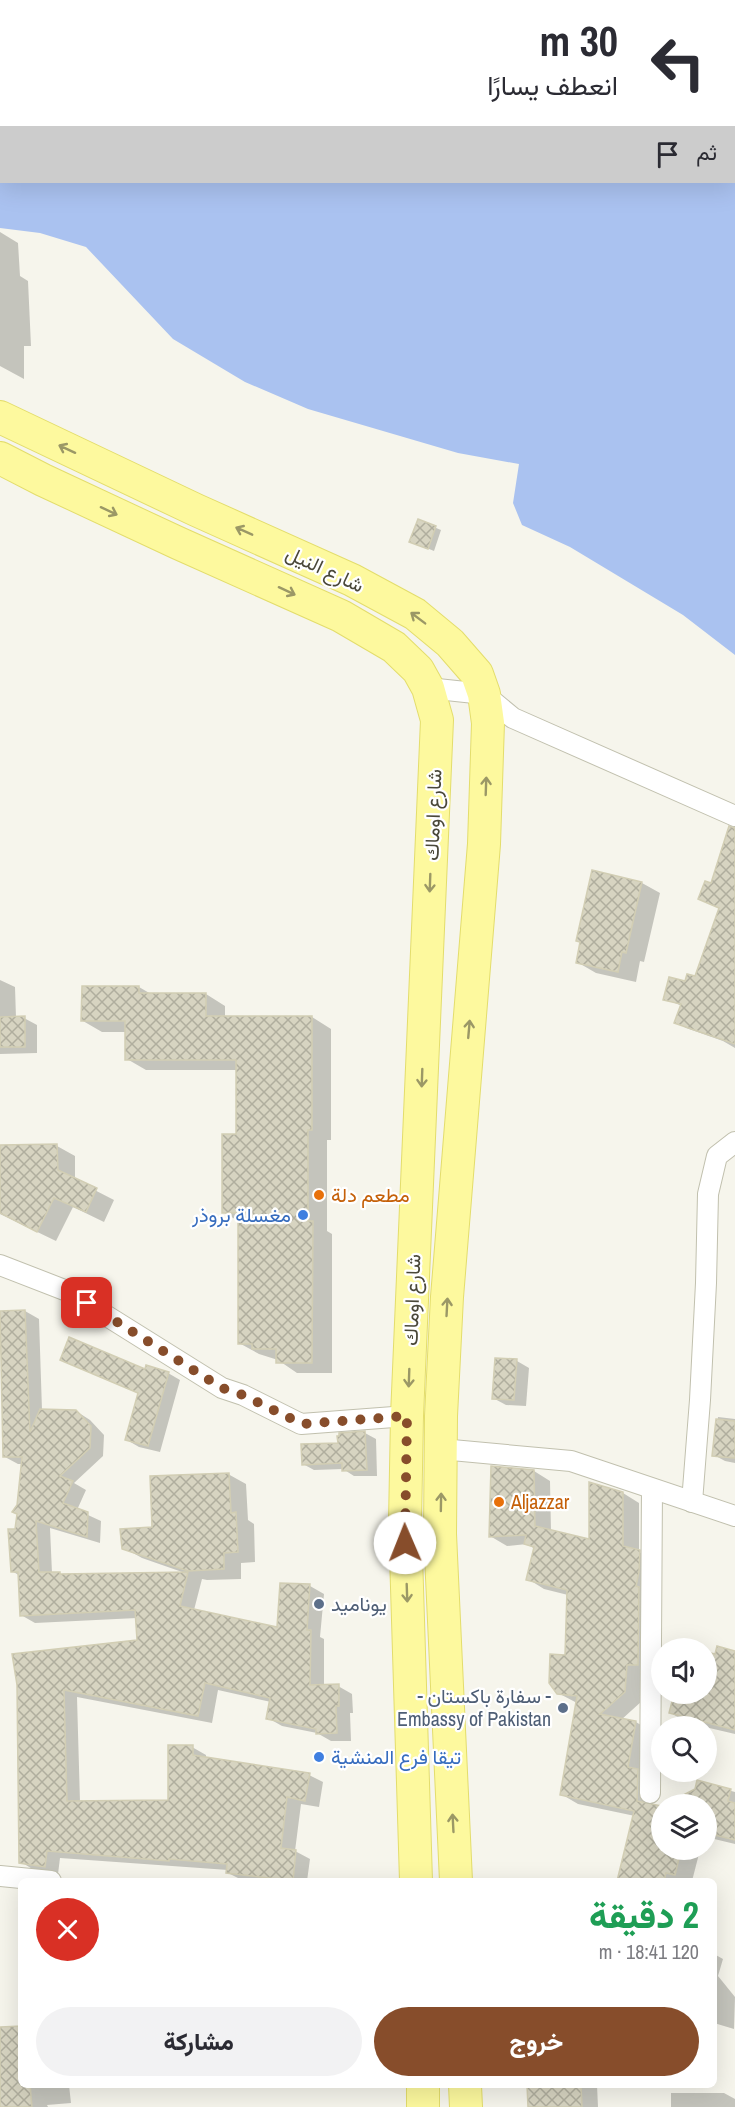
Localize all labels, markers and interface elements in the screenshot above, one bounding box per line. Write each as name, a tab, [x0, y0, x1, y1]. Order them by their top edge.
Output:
text: 30 m	[539, 13, 618, 69]
icon: left	[639, 24, 717, 102]
text: انعطف يسارًا	[487, 67, 618, 103]
text: ثم	[696, 137, 717, 167]
icon: arrive	[651, 138, 684, 171]
one-way arrow	[58, 443, 76, 455]
one-way arrow	[100, 506, 118, 518]
one-way arrow	[235, 525, 253, 537]
street label: شارع النيل	[281, 539, 369, 599]
one-way arrow	[278, 585, 296, 597]
one-way arrow	[410, 611, 426, 624]
street label: شارع اوماك	[417, 769, 449, 861]
one-way arrow	[480, 776, 492, 796]
one-way arrow	[425, 873, 436, 893]
one-way arrow	[464, 1019, 475, 1039]
one-way arrow	[416, 1067, 427, 1087]
place label: مطعم دلة	[331, 1181, 410, 1208]
marker: مطعم دلة	[312, 1188, 326, 1202]
place label: مغسلة بروذر	[191, 1201, 291, 1228]
marker: مغسلة بروذر	[296, 1208, 310, 1222]
street label: شارع اوماك	[396, 1254, 428, 1346]
pin	[61, 1277, 112, 1328]
icon: arrive	[70, 1286, 103, 1319]
one-way arrow	[441, 1298, 452, 1317]
one-way arrow	[403, 1367, 415, 1387]
place label: Aljazzar	[510, 1488, 570, 1515]
one-way arrow	[435, 1492, 446, 1512]
marker: Aljazzar	[492, 1495, 506, 1509]
position arrow	[373, 1511, 437, 1575]
one-way arrow	[402, 1583, 413, 1603]
place label: يوناميد	[331, 1590, 387, 1617]
marker: يوناميد	[312, 1597, 326, 1611]
map controls	[651, 1638, 717, 1860]
button: sound	[651, 1638, 717, 1704]
place label: - سفارة باكستان - Embassy of Pakistan	[397, 1682, 552, 1732]
marker: - سفارة باكستان - Embassy of Pakistan	[556, 1701, 570, 1715]
button: search	[651, 1716, 717, 1782]
place label: تيقا فرع المنشية	[331, 1743, 461, 1771]
marker: تيقا فرع المنشية	[312, 1750, 326, 1764]
button: layers	[651, 1794, 717, 1860]
one-way arrow	[448, 1813, 459, 1833]
text: 2 دقيقة	[589, 1891, 699, 1939]
button: close	[36, 1898, 99, 1961]
text: 120 m · 18:41	[599, 1938, 699, 1965]
button: مشاركة	[36, 2007, 362, 2076]
button: خروج	[374, 2007, 699, 2076]

